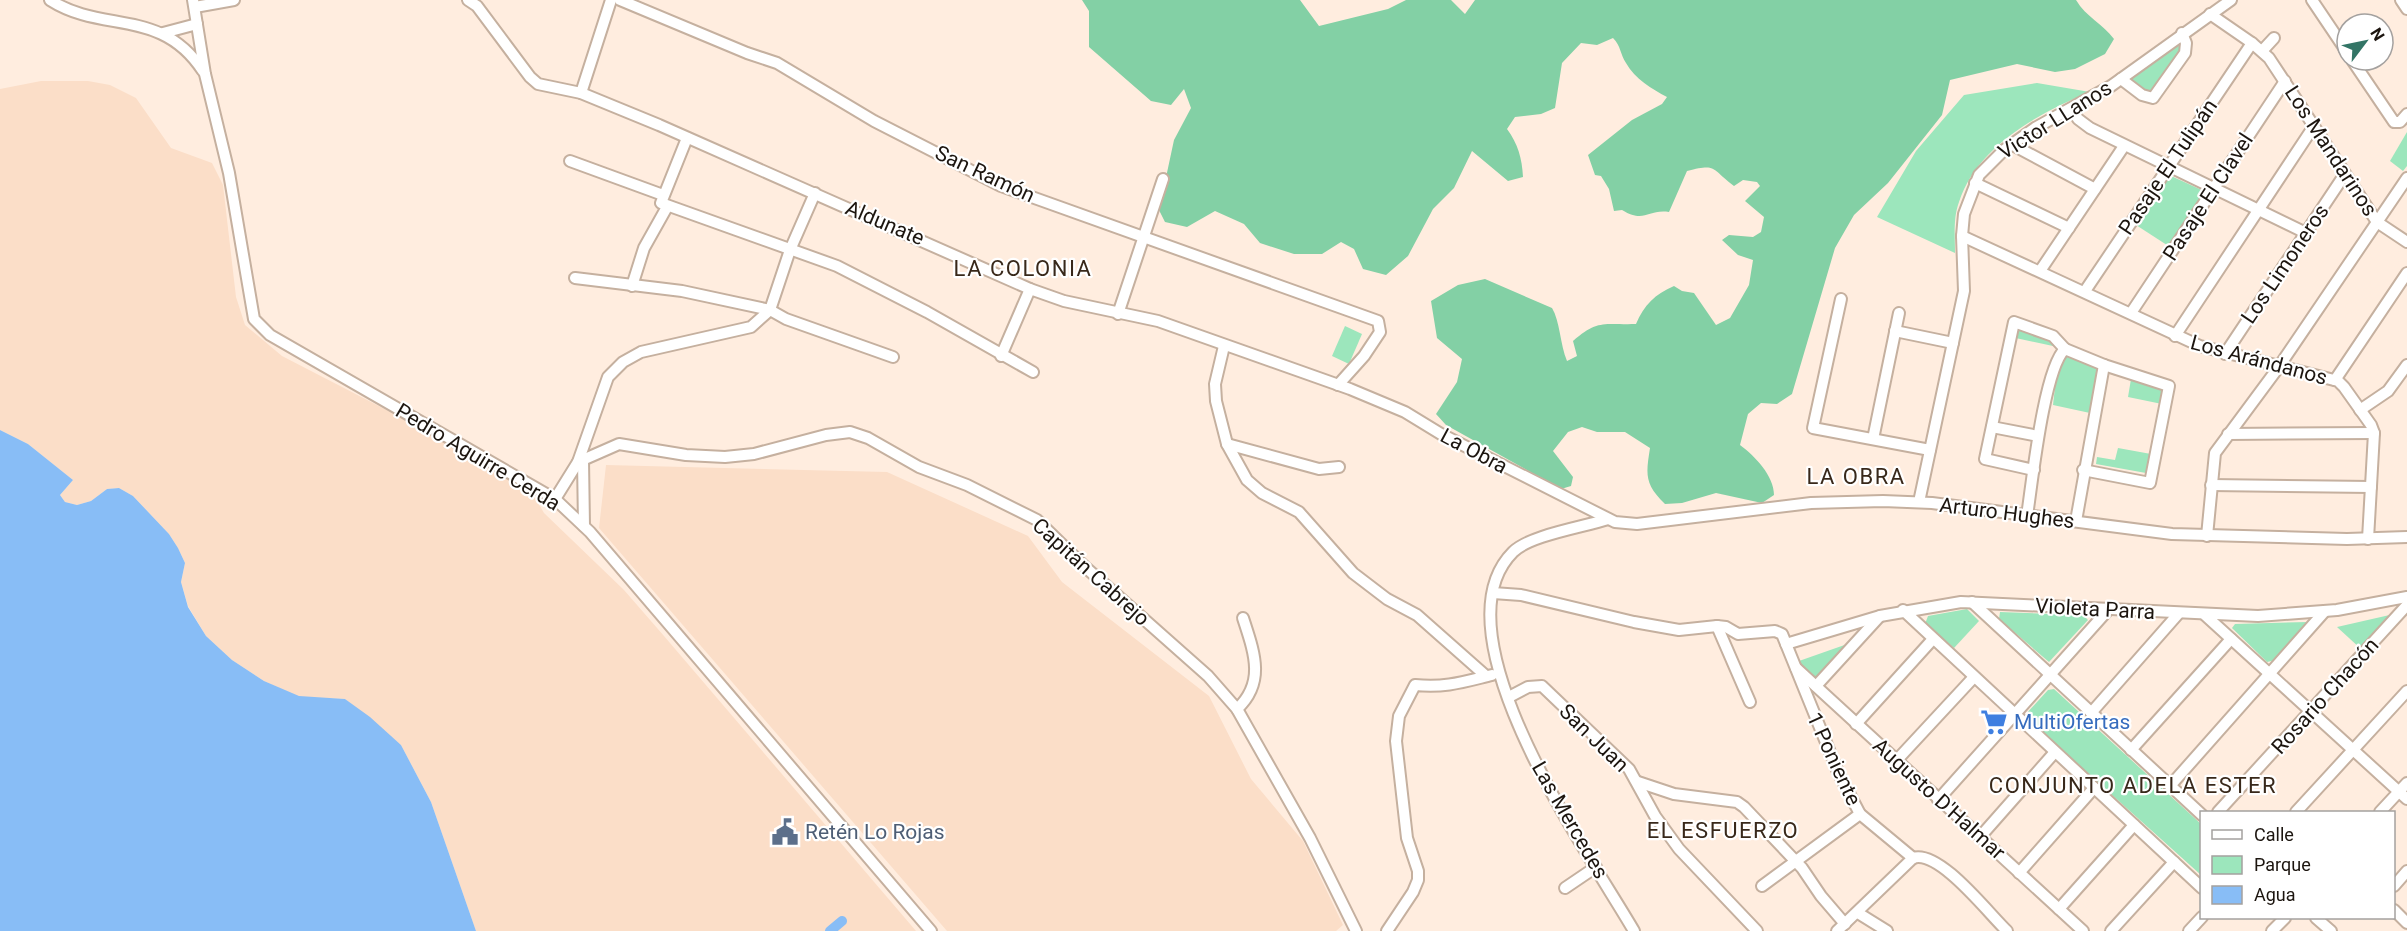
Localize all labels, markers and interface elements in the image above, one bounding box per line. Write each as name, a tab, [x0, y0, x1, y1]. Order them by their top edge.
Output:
north arrow	[2335, 12, 2395, 72]
text: N	[2366, 24, 2388, 44]
street label: Victor LLanos	[1994, 76, 2116, 164]
street label: Los Mandarinos	[2280, 81, 2382, 221]
street label: Pasaje El Tulipán	[2114, 95, 2222, 239]
street label: Pasaje El Clavel	[2158, 129, 2258, 265]
street label: San Ramón	[931, 141, 1039, 207]
street label: Aldunate	[842, 196, 928, 250]
street label: Los Limoneros	[2236, 200, 2334, 328]
district label: LA COLONIA	[954, 256, 1092, 281]
street label: Los Arándanos	[2188, 330, 2330, 390]
street label: Pedro Aguirre Cerda	[391, 398, 565, 516]
street label: La Obra	[1436, 423, 1512, 479]
district label: LA OBRA	[1806, 464, 1906, 489]
street label: Arturo Hughes	[1938, 493, 2076, 533]
street label: Capitán Cabrejo	[1028, 513, 1154, 631]
street label: Violeta Parra	[2034, 594, 2156, 624]
street label: Rosario Chacón	[2267, 633, 2383, 759]
street label: San Juan	[1554, 699, 1634, 777]
supermarket icon: MultiOfertas	[1979, 707, 2009, 737]
street label: 1 Poniente	[1802, 709, 1866, 809]
place label: MultiOfertas	[2014, 710, 2130, 734]
street label: Augusto D'Halmar	[1868, 733, 2010, 865]
street label: Las Mercedes	[1527, 757, 1613, 883]
district label: CONJUNTO ADELA ESTER	[1989, 773, 2277, 798]
legend	[2200, 811, 2395, 919]
public building icon: Retén Lo Rojas	[770, 817, 800, 847]
district label: EL ESFUERZO	[1647, 818, 1799, 843]
place label: Retén Lo Rojas	[805, 820, 945, 844]
text: Calle	[2254, 824, 2294, 845]
text: Parque	[2254, 854, 2311, 875]
text: Agua	[2254, 884, 2296, 905]

